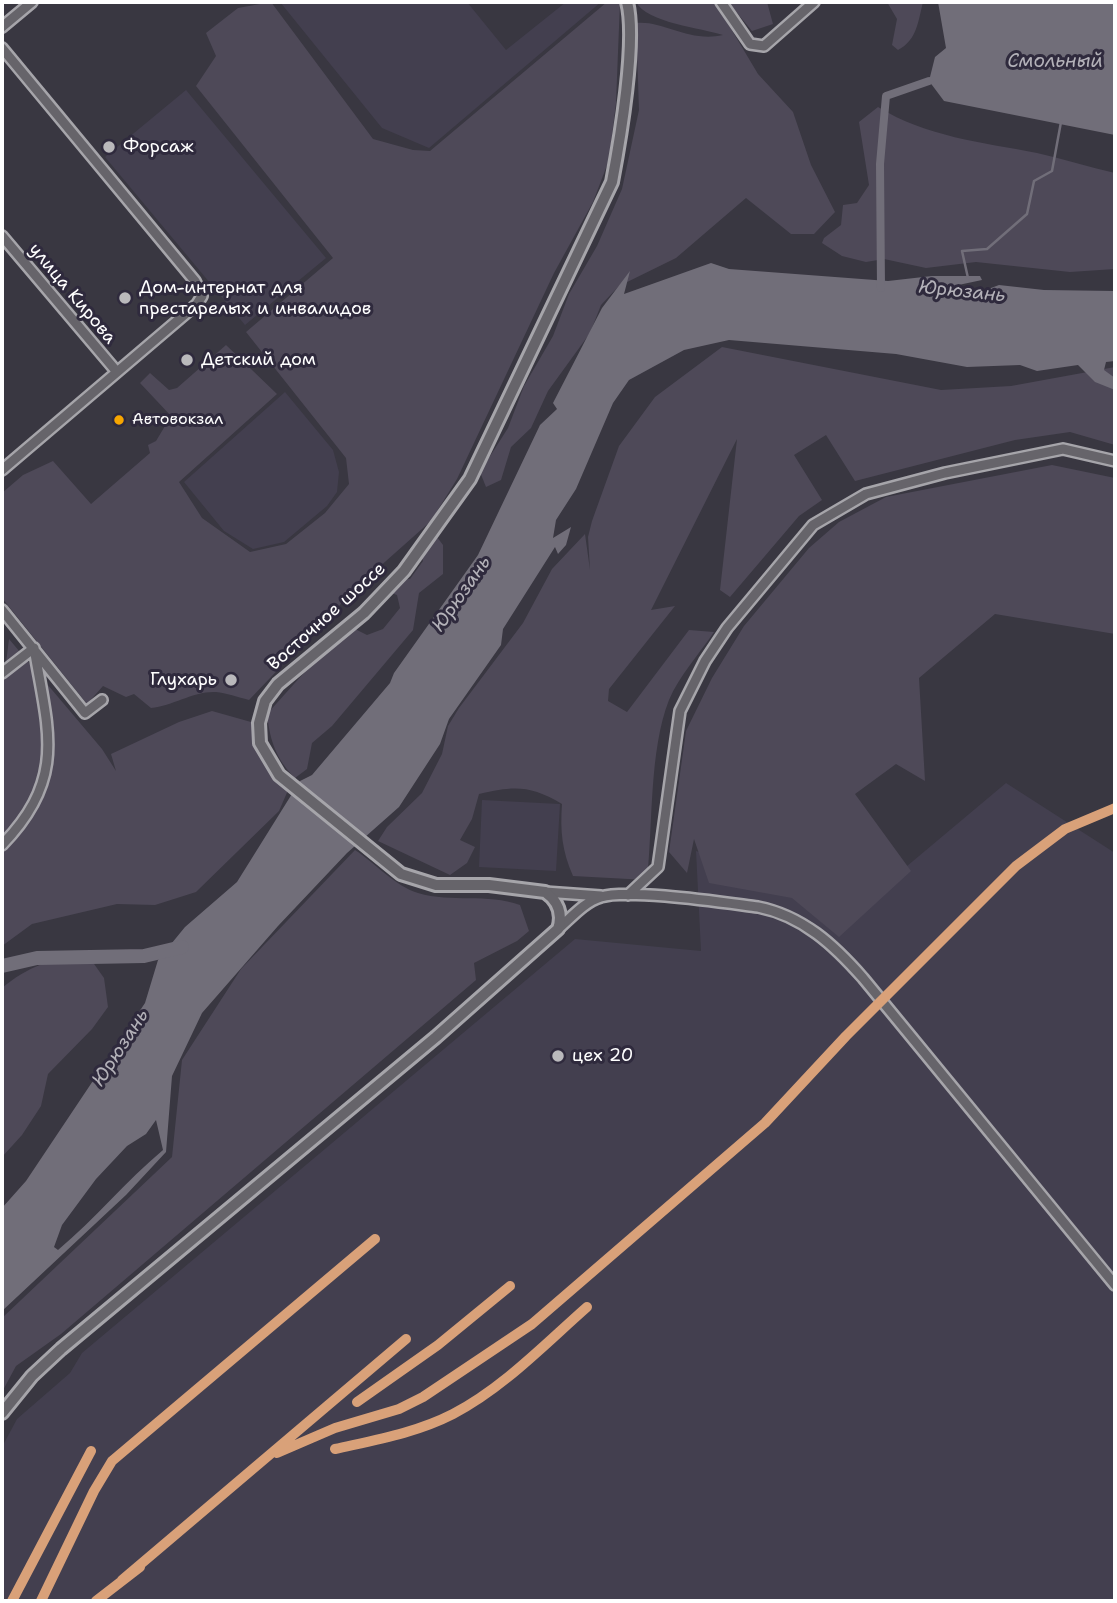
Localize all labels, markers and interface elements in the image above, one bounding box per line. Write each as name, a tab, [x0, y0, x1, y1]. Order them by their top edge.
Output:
water label: Смольный	[1007, 51, 1103, 73]
place label: Форсаж	[123, 136, 194, 158]
marker: Форсаж	[101, 139, 117, 155]
street label: улица Кирова	[24, 239, 120, 349]
water label: Юрюзань	[917, 276, 1007, 308]
place label: Дом-интернат для престарелых и инвалидов	[139, 277, 371, 320]
marker: Дом-интернат для престарелых и инвалидов	[117, 290, 133, 306]
place label: Детский дом	[201, 349, 316, 371]
marker: Детский дом	[179, 352, 195, 368]
place label: Автовокзал	[132, 410, 223, 430]
marker: Автовокзал	[112, 413, 126, 427]
water label: Юрюзань	[428, 552, 496, 636]
street label: Восточное шоссе	[264, 558, 390, 676]
place label: Глухарь	[150, 669, 217, 691]
marker: Глухарь	[223, 672, 239, 688]
water label: Юрюзань	[88, 1005, 154, 1091]
place label: цех 20	[572, 1045, 633, 1067]
marker: цех 20	[550, 1048, 566, 1064]

